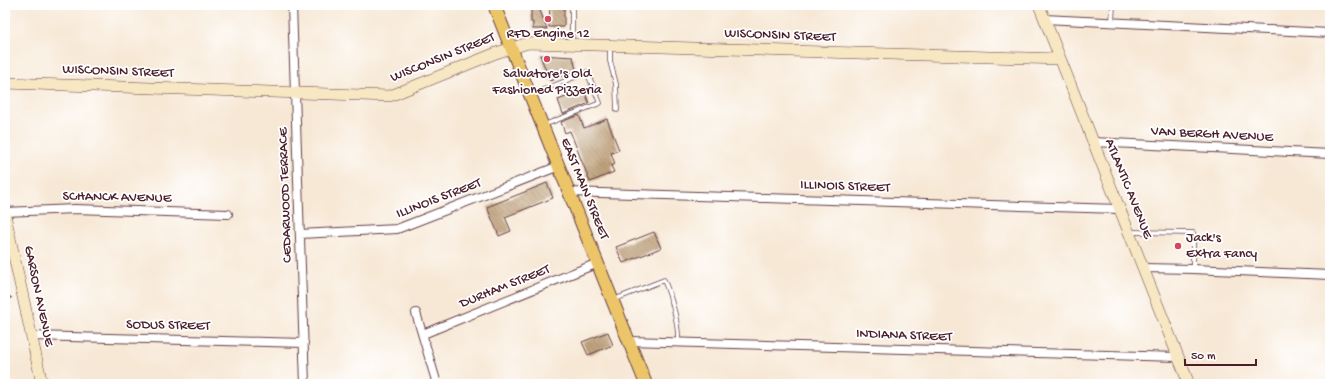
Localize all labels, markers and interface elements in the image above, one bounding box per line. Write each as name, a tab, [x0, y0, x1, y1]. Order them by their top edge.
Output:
marker: RFD Engine 12	[543, 14, 553, 24]
place label: RFD Engine 12	[506, 26, 590, 43]
street label: WISCONSIN STREET	[724, 26, 837, 46]
street label: WISCONSIN STREET	[388, 29, 498, 87]
marker: Salvatore's Old Fashioned Pizzeria	[542, 54, 552, 64]
street label: WISCONSIN STREET	[62, 62, 175, 82]
place label: Salvatore's Old Fashioned Pizzeria	[491, 66, 603, 99]
street label: VAN BERGH AVENUE	[1149, 123, 1275, 147]
street label: CEDARWOOD TERRACE	[275, 126, 297, 263]
street label: EAST MAIN STREET	[556, 136, 612, 243]
street label: ATLANTIC AVENUE	[1100, 136, 1156, 243]
street label: ILLINOIS STREET	[394, 175, 485, 223]
street label: ILLINOIS STREET	[800, 177, 891, 197]
street label: SCHANCK AVENUE	[62, 189, 173, 207]
place label: Jack's Extra Fancy	[1186, 230, 1257, 263]
marker: Jack's Extra Fancy	[1173, 241, 1183, 251]
street label: GARSON AVENUE	[19, 244, 57, 349]
street label: DURHAM STREET	[456, 261, 553, 313]
street label: SODUS STREET	[126, 317, 211, 335]
street label: INDIANA STREET	[856, 326, 953, 346]
scale bar	[1185, 341, 1256, 367]
text: 50 m	[1191, 350, 1216, 364]

